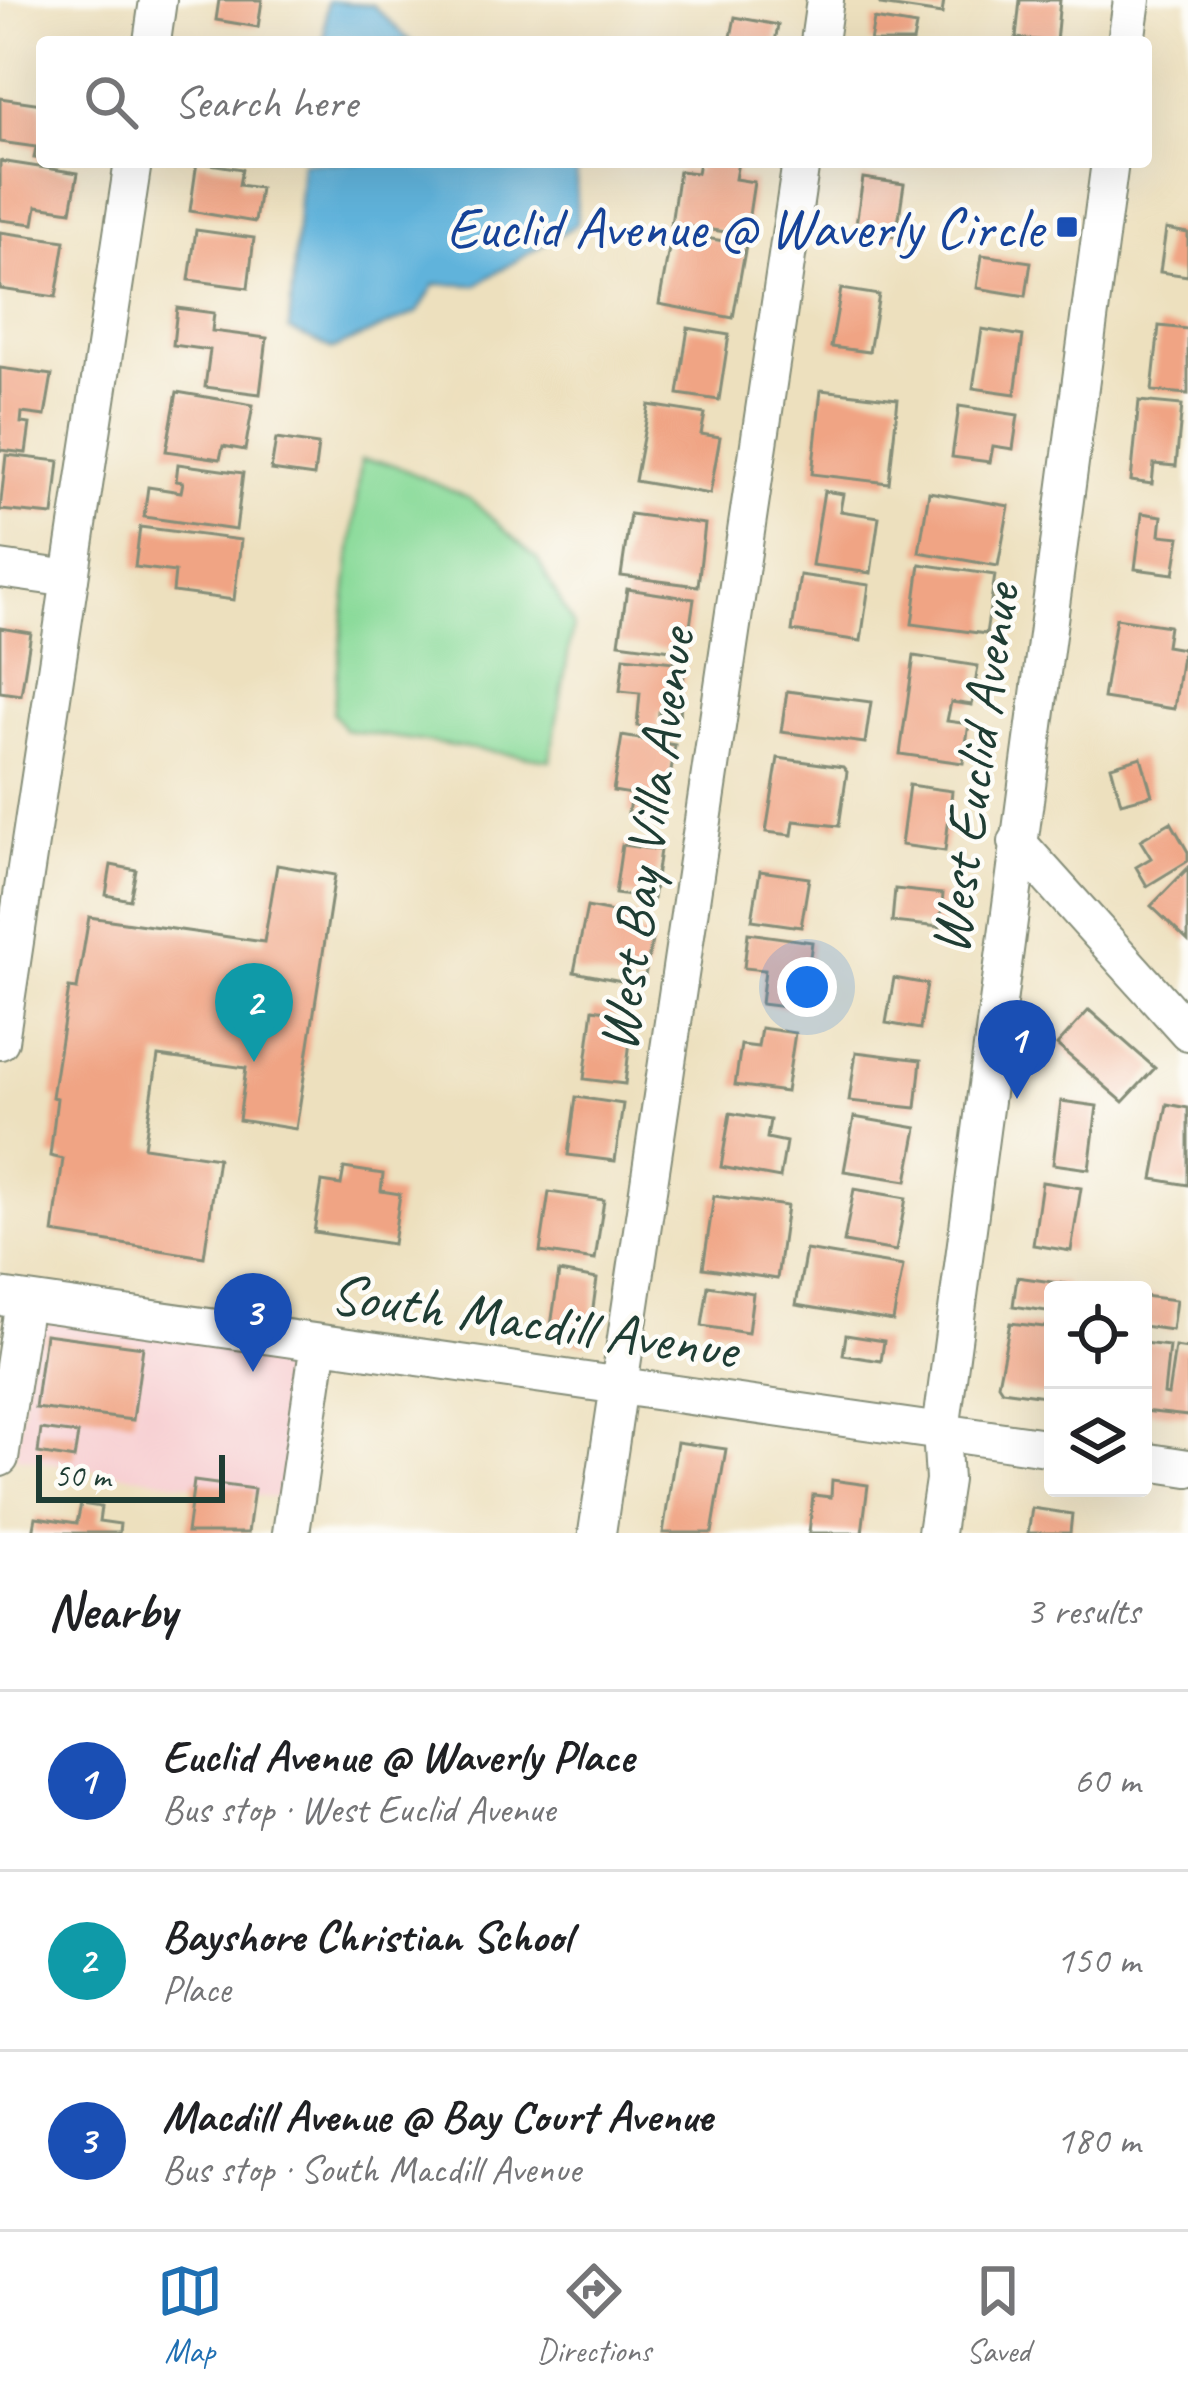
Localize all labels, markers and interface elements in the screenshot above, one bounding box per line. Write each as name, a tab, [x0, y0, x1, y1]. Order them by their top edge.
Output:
search box	[36, 36, 1152, 168]
icon: search	[78, 69, 144, 135]
text: Search here	[174, 74, 357, 131]
place label: Euclid Avenue @ Waverly Circle	[447, 192, 1046, 264]
marker: Euclid Avenue @ Waverly Circle	[1054, 214, 1080, 240]
street label: West Euclid Avenue	[912, 576, 1036, 959]
street label: West Bay Villa Avenue	[581, 621, 712, 1056]
your location	[777, 957, 837, 1017]
pin: 2	[215, 963, 293, 1062]
pin: 1	[978, 1000, 1056, 1099]
street label: South Macdill Avenue	[326, 1257, 745, 1386]
pin: 3	[214, 1273, 292, 1372]
map controls	[1044, 1281, 1152, 1497]
button: locate	[1044, 1281, 1152, 1389]
button: layers	[1044, 1389, 1152, 1497]
scale bar	[36, 1449, 225, 1502]
text: 50 m	[54, 1455, 110, 1497]
text: Nearby	[48, 1579, 176, 1643]
text: 3 results	[1026, 1587, 1140, 1636]
text: Euclid Avenue @ Waverly Place	[162, 1728, 634, 1785]
text: 1	[78, 1756, 96, 1805]
text: 60 m	[1074, 1756, 1140, 1805]
text: Bus stop · West Euclid Avenue	[162, 1785, 555, 1834]
text: Bayshore Christian School	[162, 1908, 571, 1965]
text: 2	[78, 1936, 96, 1985]
text: 150 m	[1056, 1936, 1140, 1985]
text: Place	[162, 1965, 230, 2014]
text: Macdill Avenue @ Bay Court Avenue	[162, 2088, 712, 2145]
text: 3	[78, 2116, 96, 2165]
text: 180 m	[1056, 2116, 1140, 2165]
text: Bus stop · South Macdill Avenue	[162, 2145, 581, 2194]
tab: Map	[157, 2258, 223, 2372]
tab: Directions	[537, 2258, 651, 2372]
tab: Saved	[965, 2258, 1031, 2372]

